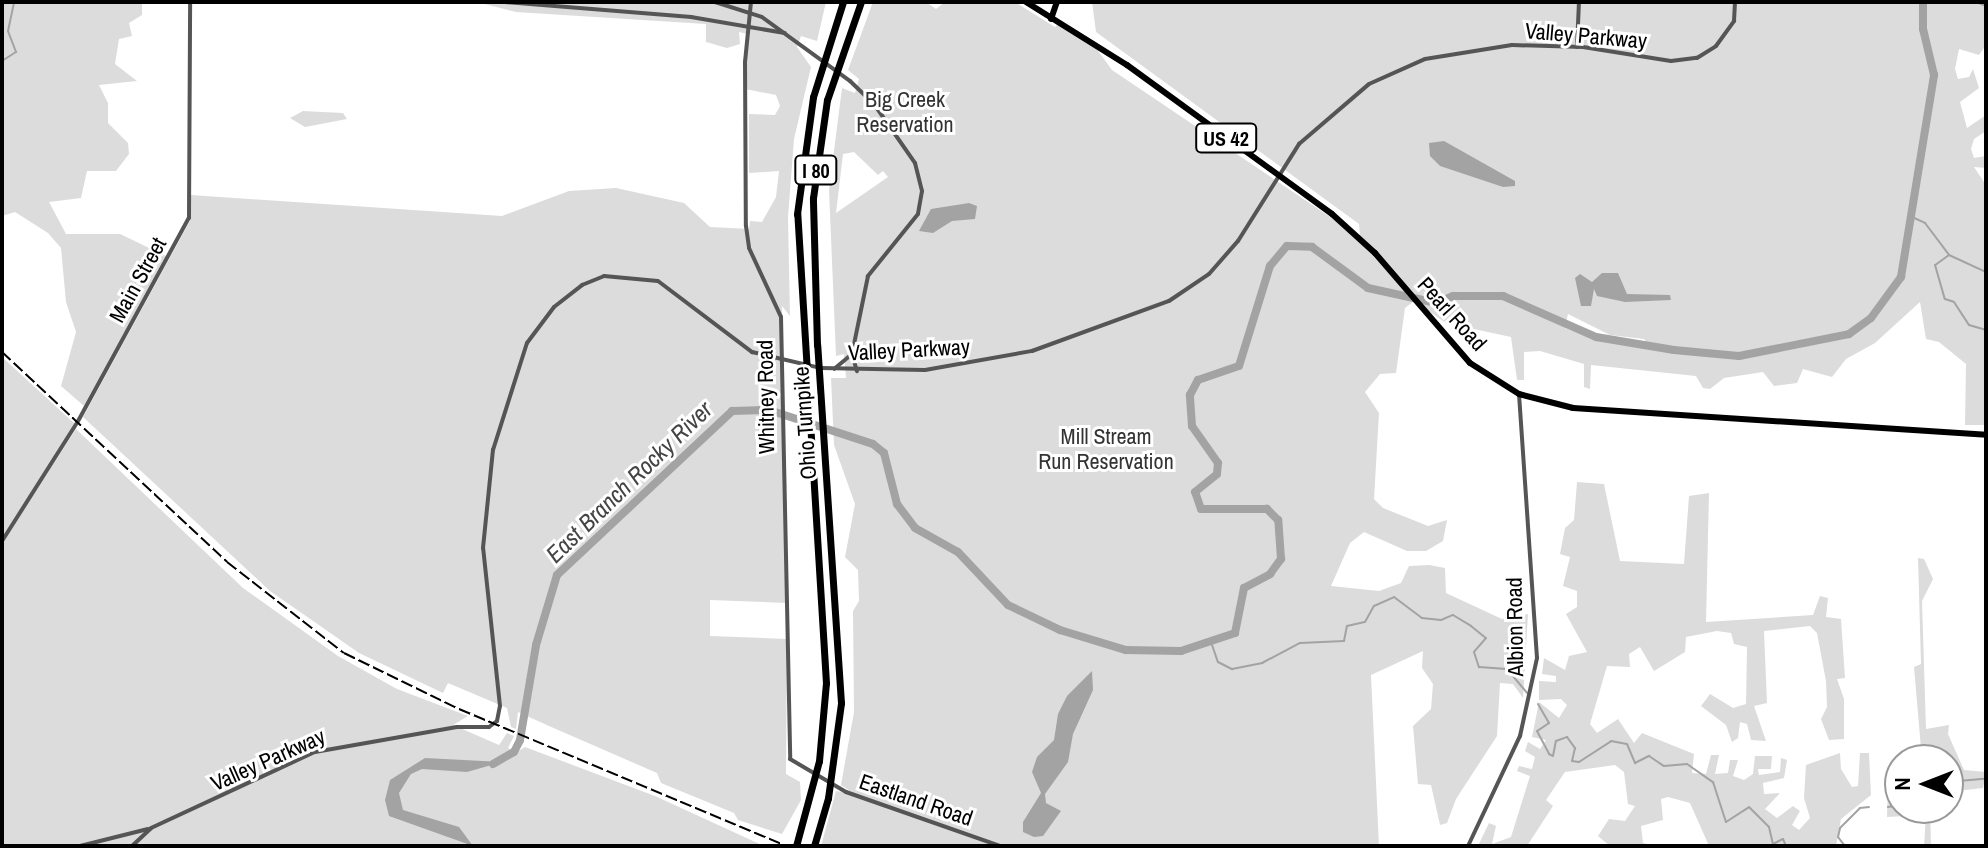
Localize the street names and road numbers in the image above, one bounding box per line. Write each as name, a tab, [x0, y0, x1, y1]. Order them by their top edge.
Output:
street label: Valley Parkway	[1524, 18, 1648, 54]
road number: US 42	[1194, 122, 1258, 154]
road number: I 80	[794, 154, 838, 186]
street label: Main Street	[104, 233, 172, 327]
street label: Pearl Road	[1412, 272, 1492, 356]
street label: Valley Parkway	[847, 334, 971, 366]
street label: Whitney Road	[752, 340, 780, 454]
street label: Ohio Turnpike	[788, 365, 822, 481]
street label: Albion Road	[1501, 577, 1529, 677]
street label: Valley Parkway	[207, 723, 329, 797]
street label: Eastland Road	[856, 768, 976, 832]

